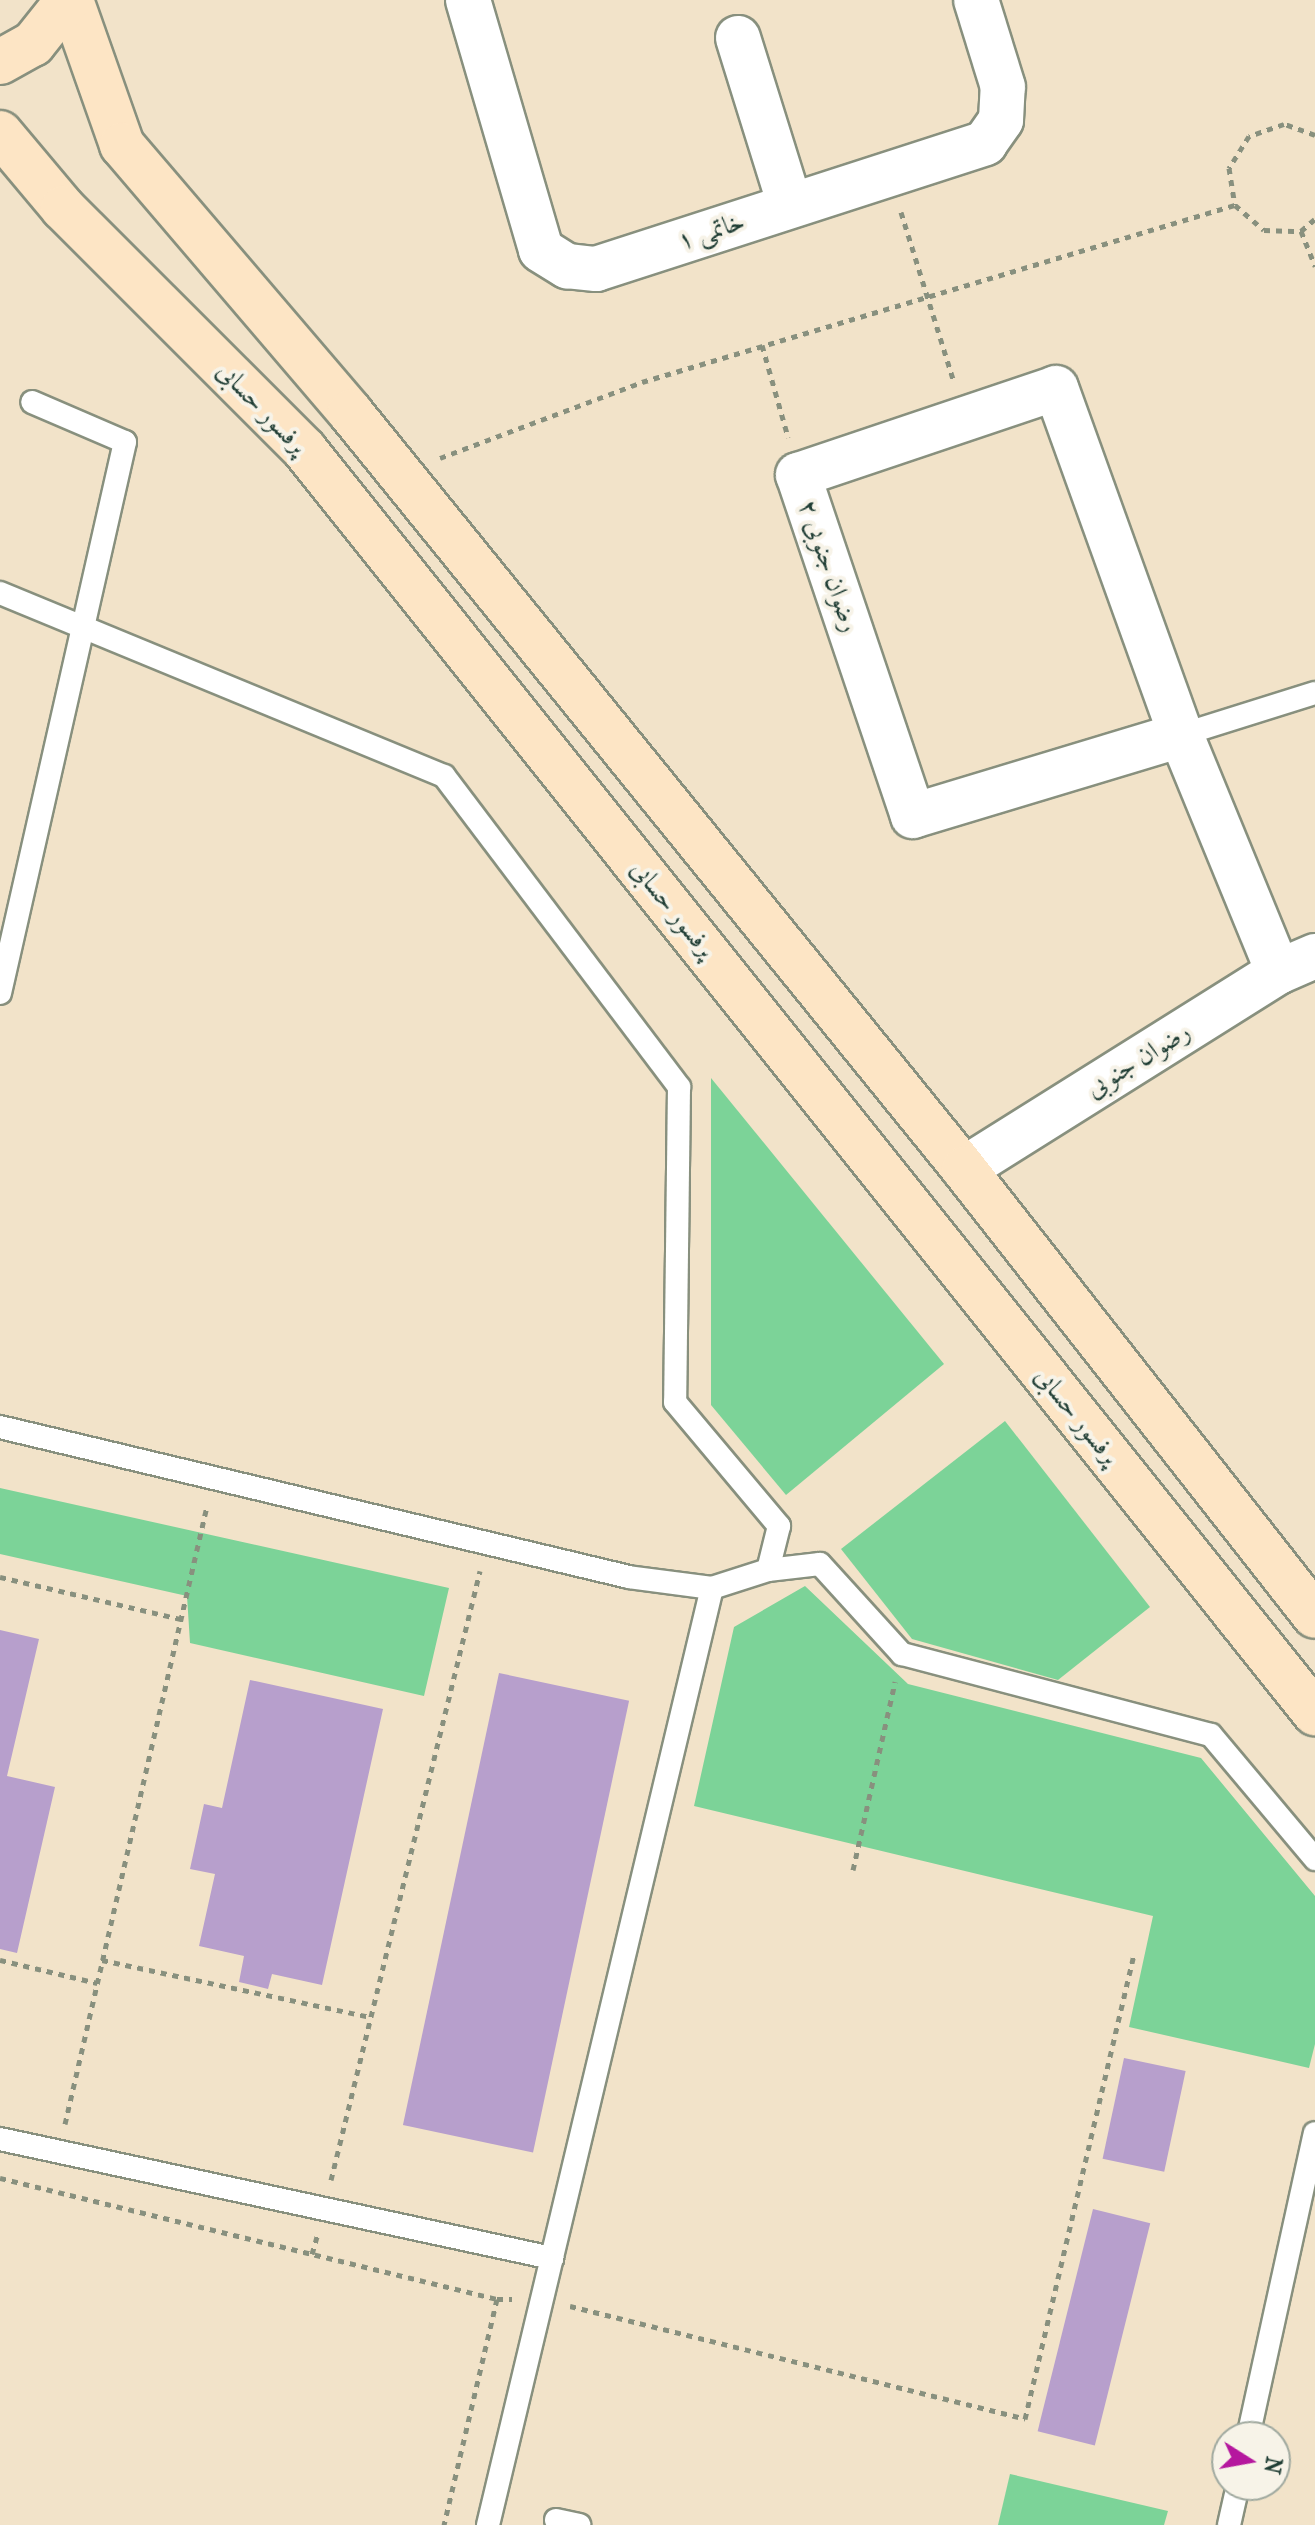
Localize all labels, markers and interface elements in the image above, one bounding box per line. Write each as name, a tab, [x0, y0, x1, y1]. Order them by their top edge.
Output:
street label: خاتمی ۱	[673, 205, 749, 257]
street label: پرفسور حسابی	[210, 355, 314, 461]
street label: رضوان جنوبی ۲	[792, 496, 866, 636]
street label: پرفسور حسابی	[624, 854, 722, 964]
street label: رضوان جنوبی	[1080, 1016, 1196, 1104]
street label: پرفسور حسابی	[1028, 1361, 1126, 1471]
north arrow	[1211, 2421, 1291, 2501]
text: N	[1258, 2455, 1287, 2476]

